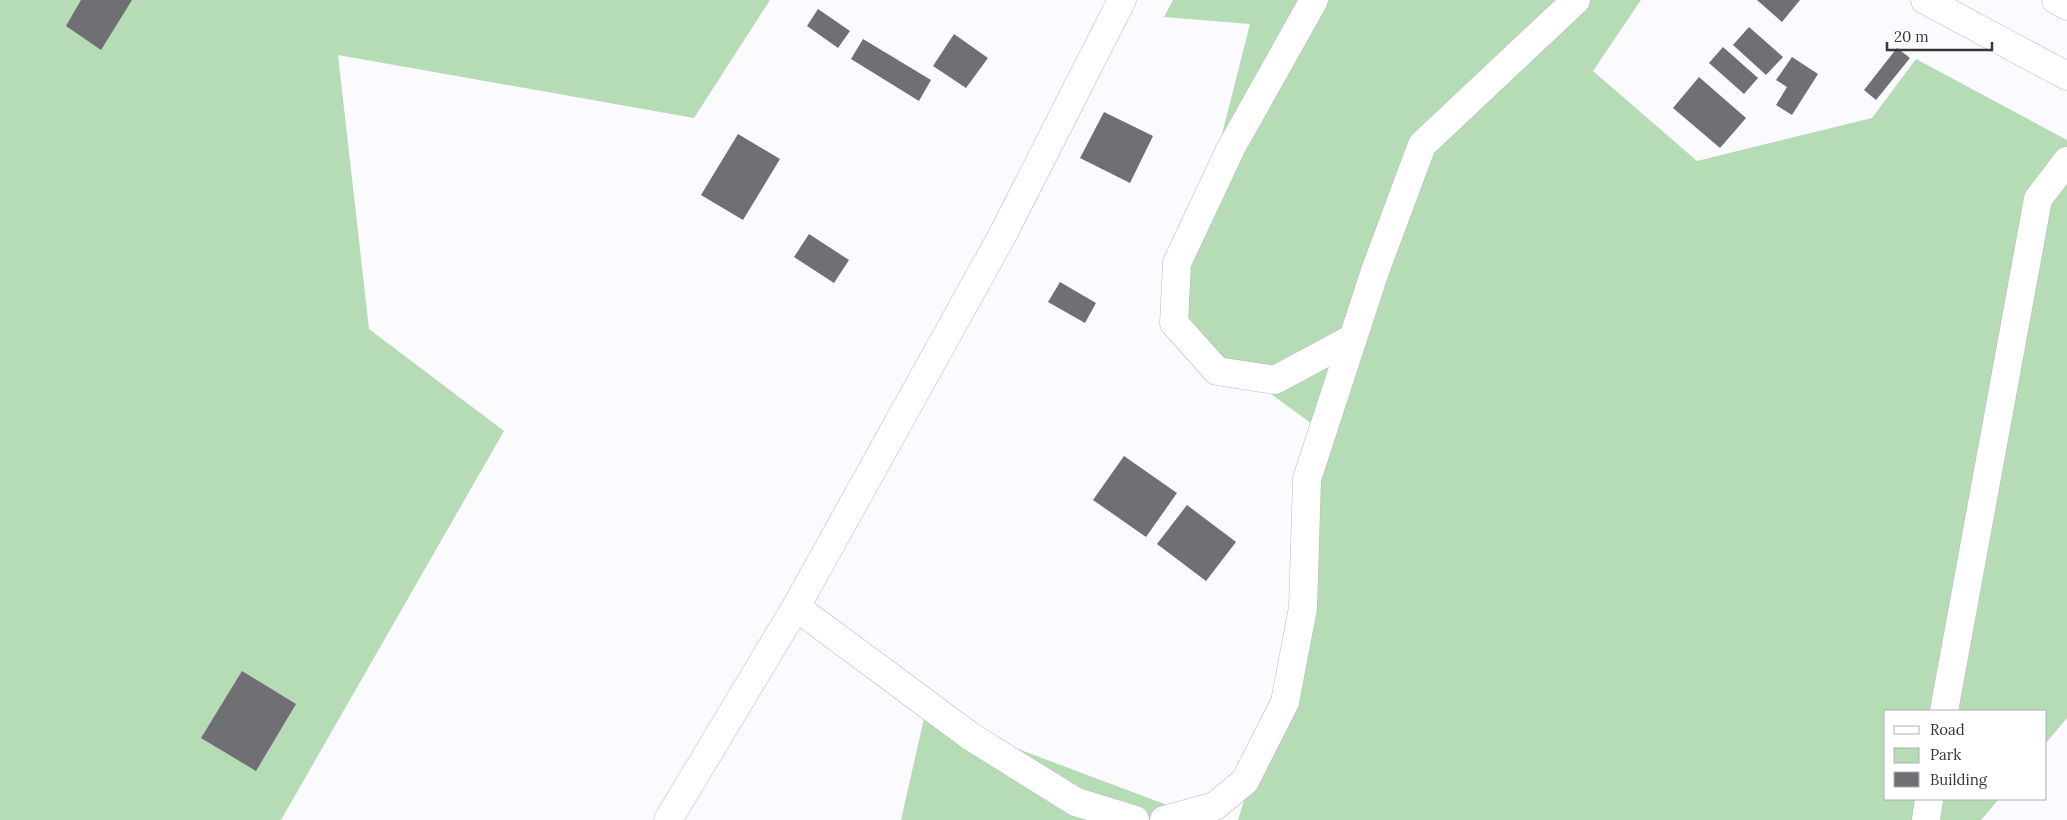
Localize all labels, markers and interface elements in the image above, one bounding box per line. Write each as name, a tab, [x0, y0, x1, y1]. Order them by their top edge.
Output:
scale bar	[1887, 20, 1992, 52]
text: 20 m	[1894, 27, 1929, 46]
legend	[1884, 710, 2047, 800]
text: Road	[1930, 720, 1965, 739]
text: Park	[1930, 745, 1961, 764]
text: Building	[1930, 770, 1988, 789]

